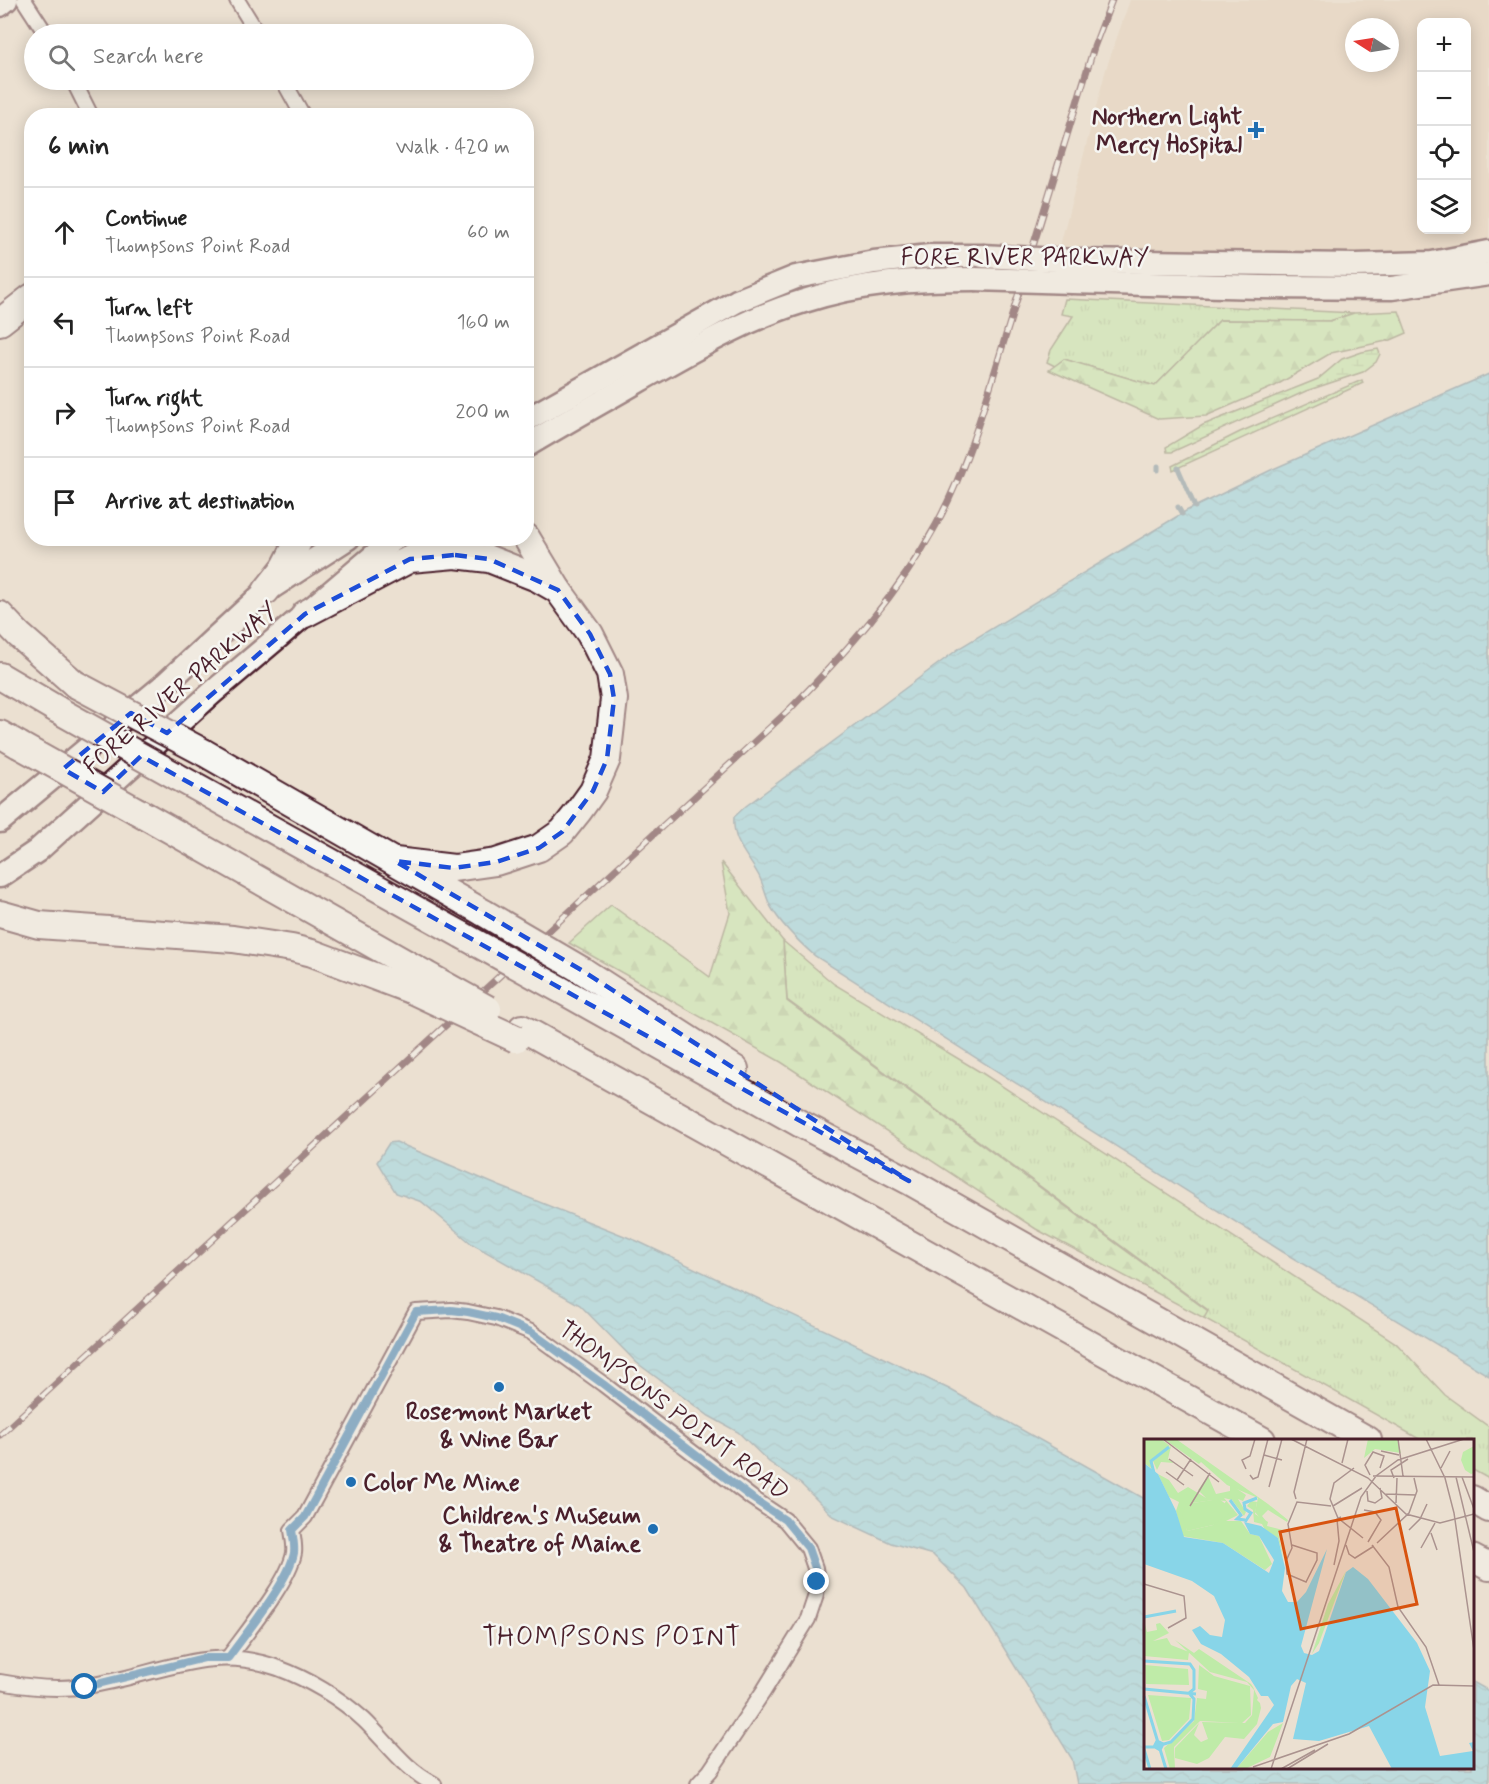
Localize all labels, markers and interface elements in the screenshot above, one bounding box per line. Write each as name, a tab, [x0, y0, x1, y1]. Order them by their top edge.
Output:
north arrow	[1345, 18, 1399, 72]
map controls	[1417, 18, 1471, 234]
button: +	[1417, 18, 1471, 72]
search box	[24, 24, 534, 90]
icon: search	[45, 41, 78, 74]
text: Search here	[93, 43, 204, 71]
button: −	[1417, 72, 1471, 126]
place label: Northern Light Mercy Hospital	[1092, 102, 1243, 161]
marker: Northern Light Mercy Hospital	[1247, 121, 1265, 139]
button: locate	[1417, 126, 1471, 180]
text: 6 min	[48, 130, 110, 164]
text: Walk · 420 m	[396, 134, 510, 161]
button: layers	[1417, 180, 1471, 234]
text: Continue	[105, 205, 187, 233]
icon: ahead	[48, 216, 81, 249]
text: 60 m	[467, 219, 510, 246]
text: Thompsons Point Road	[105, 233, 290, 260]
street label: FORE RIVER PARKWAY	[901, 243, 1149, 274]
text: Turn left	[105, 295, 193, 323]
icon: left	[48, 306, 81, 339]
text: 160 m	[457, 309, 510, 336]
text: Thompsons Point Road	[105, 323, 290, 350]
text: Turn right	[105, 385, 203, 413]
icon: right	[48, 396, 81, 429]
text: 200 m	[455, 399, 510, 426]
text: Thompsons Point Road	[105, 413, 290, 440]
icon: arrive	[48, 486, 81, 519]
text: Arrive at destination	[105, 488, 295, 516]
street label: FORE RIVER PARKWAY	[77, 596, 285, 782]
street label: THOMPSONS POINT ROAD	[552, 1314, 795, 1508]
marker: Rosemont Market & Wine Bar	[492, 1380, 506, 1394]
place label: Rosemont Market & Wine Bar	[406, 1397, 593, 1456]
inset map	[1144, 1439, 1474, 1769]
place label: Color Me Mine	[363, 1468, 520, 1499]
marker: Color Me Mine	[344, 1475, 358, 1489]
place label: Children's Museum & Theatre of Maine	[439, 1501, 641, 1560]
marker: Children's Museum & Theatre of Maine	[646, 1522, 660, 1536]
route end	[803, 1568, 829, 1594]
district label: THOMPSONS POINT	[482, 1621, 742, 1655]
route start	[71, 1673, 97, 1699]

